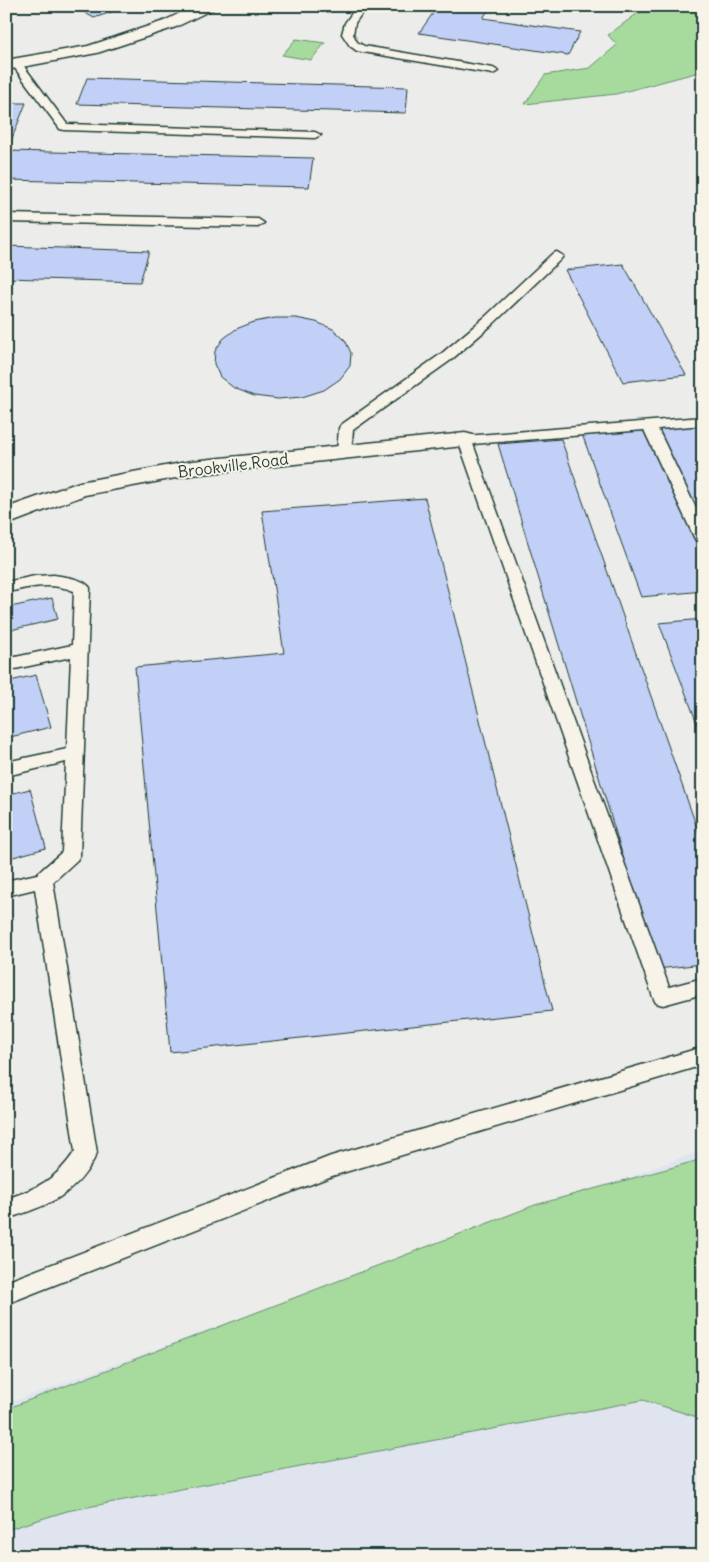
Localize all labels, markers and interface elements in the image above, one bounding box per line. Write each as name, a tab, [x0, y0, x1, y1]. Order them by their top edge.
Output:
street label: Brookville Road	[176, 448, 290, 482]

